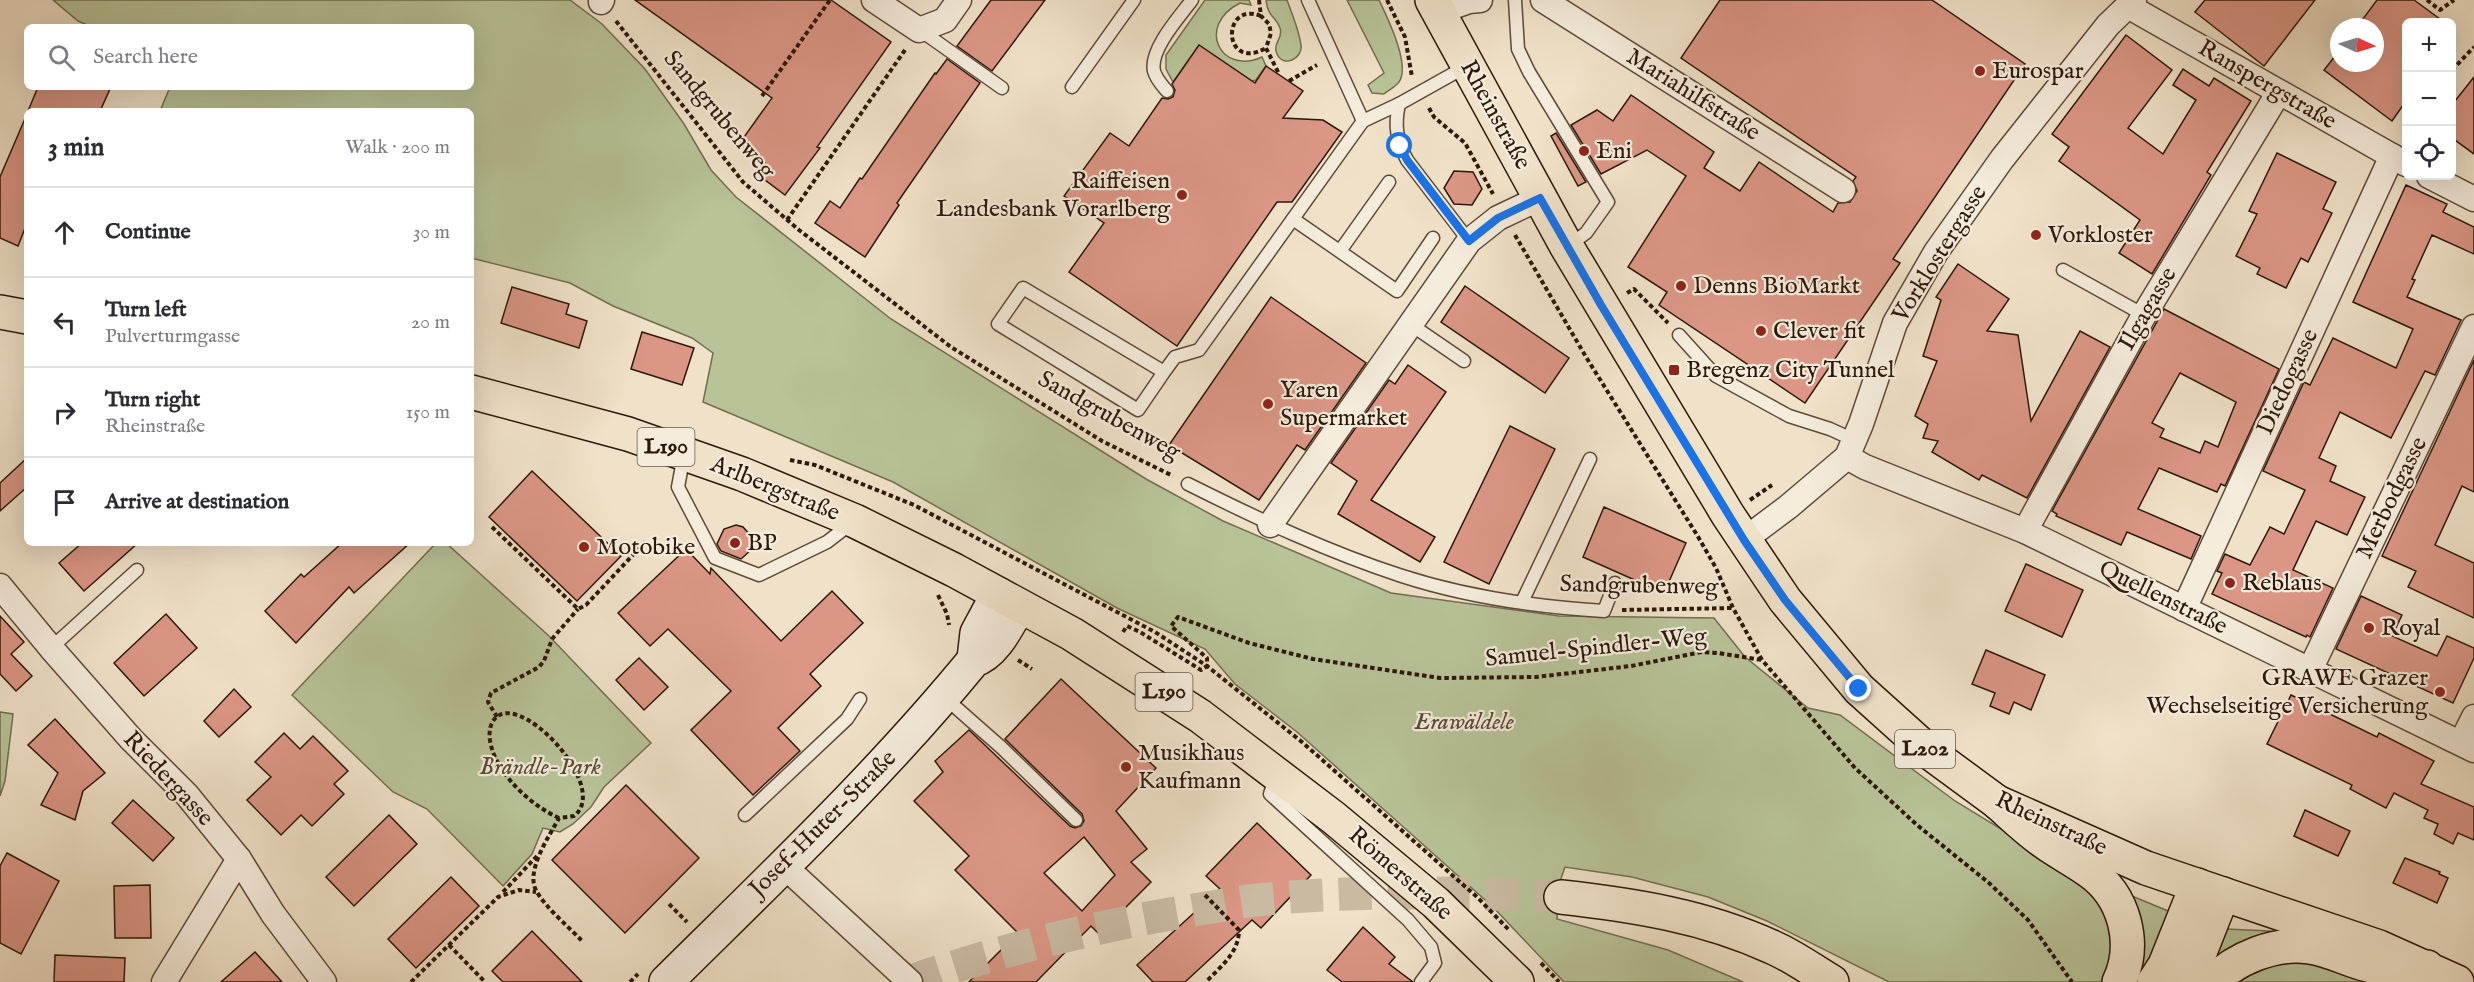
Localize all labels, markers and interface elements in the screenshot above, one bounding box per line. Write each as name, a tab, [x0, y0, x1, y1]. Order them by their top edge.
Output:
north arrow	[2330, 18, 2384, 72]
map controls	[2402, 18, 2456, 180]
button: +	[2402, 18, 2456, 72]
search box	[24, 24, 474, 90]
street label: Ranspergstraße	[2192, 33, 2342, 137]
icon: search	[45, 41, 78, 74]
street label: Mariahilfstraße	[1620, 42, 1766, 148]
text: Search here	[93, 43, 198, 71]
street label: Sandgrubenweg	[656, 44, 782, 186]
street label: Rheinstraße	[1452, 55, 1538, 175]
place label: Eurospar	[1992, 56, 2084, 87]
marker: Eurospar	[1973, 64, 1987, 78]
button: −	[2402, 72, 2456, 126]
button: locate	[2402, 126, 2456, 180]
text: 3 min	[48, 131, 104, 164]
route start	[1386, 132, 1412, 158]
text: Walk · 200 m	[345, 135, 450, 160]
place label: Eni	[1596, 136, 1632, 167]
marker: Eni	[1577, 144, 1591, 158]
place label: Raiffeisen Landesbank Vorarlberg	[936, 166, 1171, 225]
street label: Vorklostergasse	[1885, 180, 1994, 329]
marker: Raiffeisen Landesbank Vorarlberg	[1175, 188, 1189, 202]
icon: ahead	[48, 216, 81, 249]
text: Continue	[105, 218, 191, 246]
text: 30 m	[413, 220, 450, 245]
place label: Vorkloster	[2047, 220, 2153, 251]
marker: Vorkloster	[2029, 228, 2043, 242]
street label: Ilgagasse	[2112, 262, 2184, 356]
place label: Denns BioMarkt	[1693, 271, 1860, 302]
marker: Denns BioMarkt	[1674, 279, 1688, 293]
text: Turn left	[105, 296, 187, 324]
icon: left	[48, 306, 81, 339]
text: 20 m	[411, 310, 450, 335]
place label: Clever fit	[1773, 316, 1865, 347]
text: Pulverturmgasse	[105, 324, 240, 349]
marker: Clever fit	[1754, 324, 1768, 338]
street label: Diedogasse	[2250, 324, 2326, 440]
place label: Bregenz City Tunnel	[1686, 355, 1895, 386]
marker: Bregenz City Tunnel	[1667, 363, 1681, 377]
street label: Sandgrubenweg	[1032, 364, 1187, 468]
place label: Yaren Supermarket	[1280, 375, 1407, 434]
text: Turn right	[105, 386, 200, 414]
icon: right	[48, 396, 81, 429]
marker: Yaren Supermarket	[1261, 397, 1275, 411]
text: 150 m	[406, 400, 450, 425]
text: Rheinstraße	[105, 414, 205, 439]
road number: L190	[638, 428, 694, 466]
street label: Merbodgasse	[2349, 432, 2435, 564]
street label: Arlbergstraße	[705, 449, 844, 529]
icon: arrive	[48, 486, 81, 519]
text: Arrive at destination	[105, 488, 289, 516]
place label: BP	[747, 528, 777, 559]
place label: Motobike	[596, 532, 695, 563]
marker: BP	[728, 536, 742, 550]
marker: Motobike	[577, 540, 591, 554]
street label: Quellenstraße	[2094, 554, 2232, 642]
place label: Reblaus	[2242, 568, 2322, 599]
street label: Sandgrubenweg	[1559, 569, 1720, 603]
marker: Reblaus	[2223, 576, 2237, 590]
place label: Royal	[2381, 613, 2441, 644]
street label: Samuel-Spindler-Weg	[1484, 621, 1709, 675]
marker: Royal	[2362, 621, 2376, 635]
place label: GRAWE Grazer Wechselseitige Versicherung	[2146, 663, 2429, 722]
road number: L190	[1136, 673, 1192, 711]
route end	[1845, 675, 1871, 701]
marker: GRAWE Grazer Wechselseitige Versicherung	[2433, 685, 2447, 699]
park label: Erawäldele	[1413, 707, 1514, 738]
street label: Riedergasse	[116, 725, 220, 833]
road number: L202	[1895, 730, 1955, 768]
place label: Musikhaus Kaufmann	[1138, 738, 1244, 797]
street label: Josef-Huter-Straße	[740, 744, 903, 907]
park label: Brändle-Park	[479, 752, 601, 783]
marker: Musikhaus Kaufmann	[1119, 760, 1133, 774]
street label: Rheinstraße	[1990, 785, 2112, 863]
street label: Römerstraße	[1341, 820, 1459, 928]

